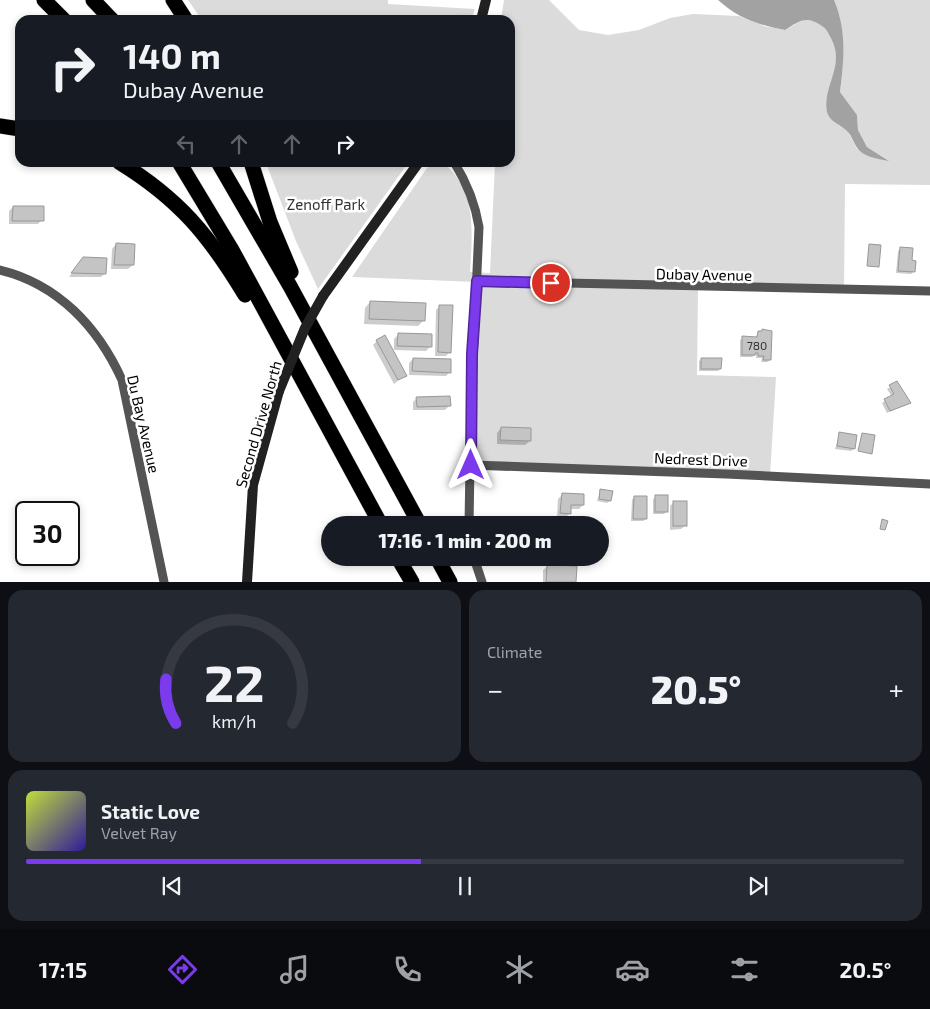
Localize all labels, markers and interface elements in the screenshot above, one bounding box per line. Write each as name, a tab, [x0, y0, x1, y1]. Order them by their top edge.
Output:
text: 140 m	[123, 34, 221, 76]
icon: right	[40, 35, 105, 100]
text: Dubay Avenue	[123, 76, 264, 102]
icon: left	[172, 130, 200, 158]
icon: ahead	[225, 130, 253, 158]
icon: ahead	[278, 130, 306, 158]
icon: right	[331, 130, 359, 158]
park label: Zenoff Park	[287, 195, 366, 213]
pin	[530, 262, 572, 304]
street label: Dubay Avenue	[656, 264, 752, 284]
icon: arrive	[537, 269, 565, 297]
house number: 780	[747, 338, 767, 352]
street label: Second Drive North	[231, 358, 285, 490]
street label: Du Bay Avenue	[124, 373, 164, 475]
position arrow	[444, 438, 496, 490]
street label: Nedrest Drive	[654, 448, 748, 470]
speed limit sign: 30	[15, 501, 80, 566]
text: 17:16 · 1 min · 200 m	[379, 529, 551, 552]
text: Climate	[487, 642, 542, 661]
text: 22	[204, 650, 265, 712]
text: 20.5°	[651, 666, 741, 712]
text: −	[487, 672, 503, 706]
text: +	[889, 672, 904, 706]
text: km/h	[212, 710, 257, 732]
text: Static Love	[101, 800, 200, 823]
text: Velvet Ray	[101, 823, 177, 842]
icon: previous	[158, 872, 186, 900]
icon: pause	[451, 872, 479, 900]
icon: next	[744, 872, 772, 900]
icon: directions	[165, 952, 200, 987]
icon: music	[277, 952, 312, 987]
icon: phone	[390, 952, 425, 987]
icon: climate	[502, 952, 537, 987]
icon: car	[615, 952, 650, 987]
icon: filters	[727, 952, 762, 987]
text: 17:15	[39, 956, 87, 982]
text: 20.5°	[839, 956, 891, 982]

